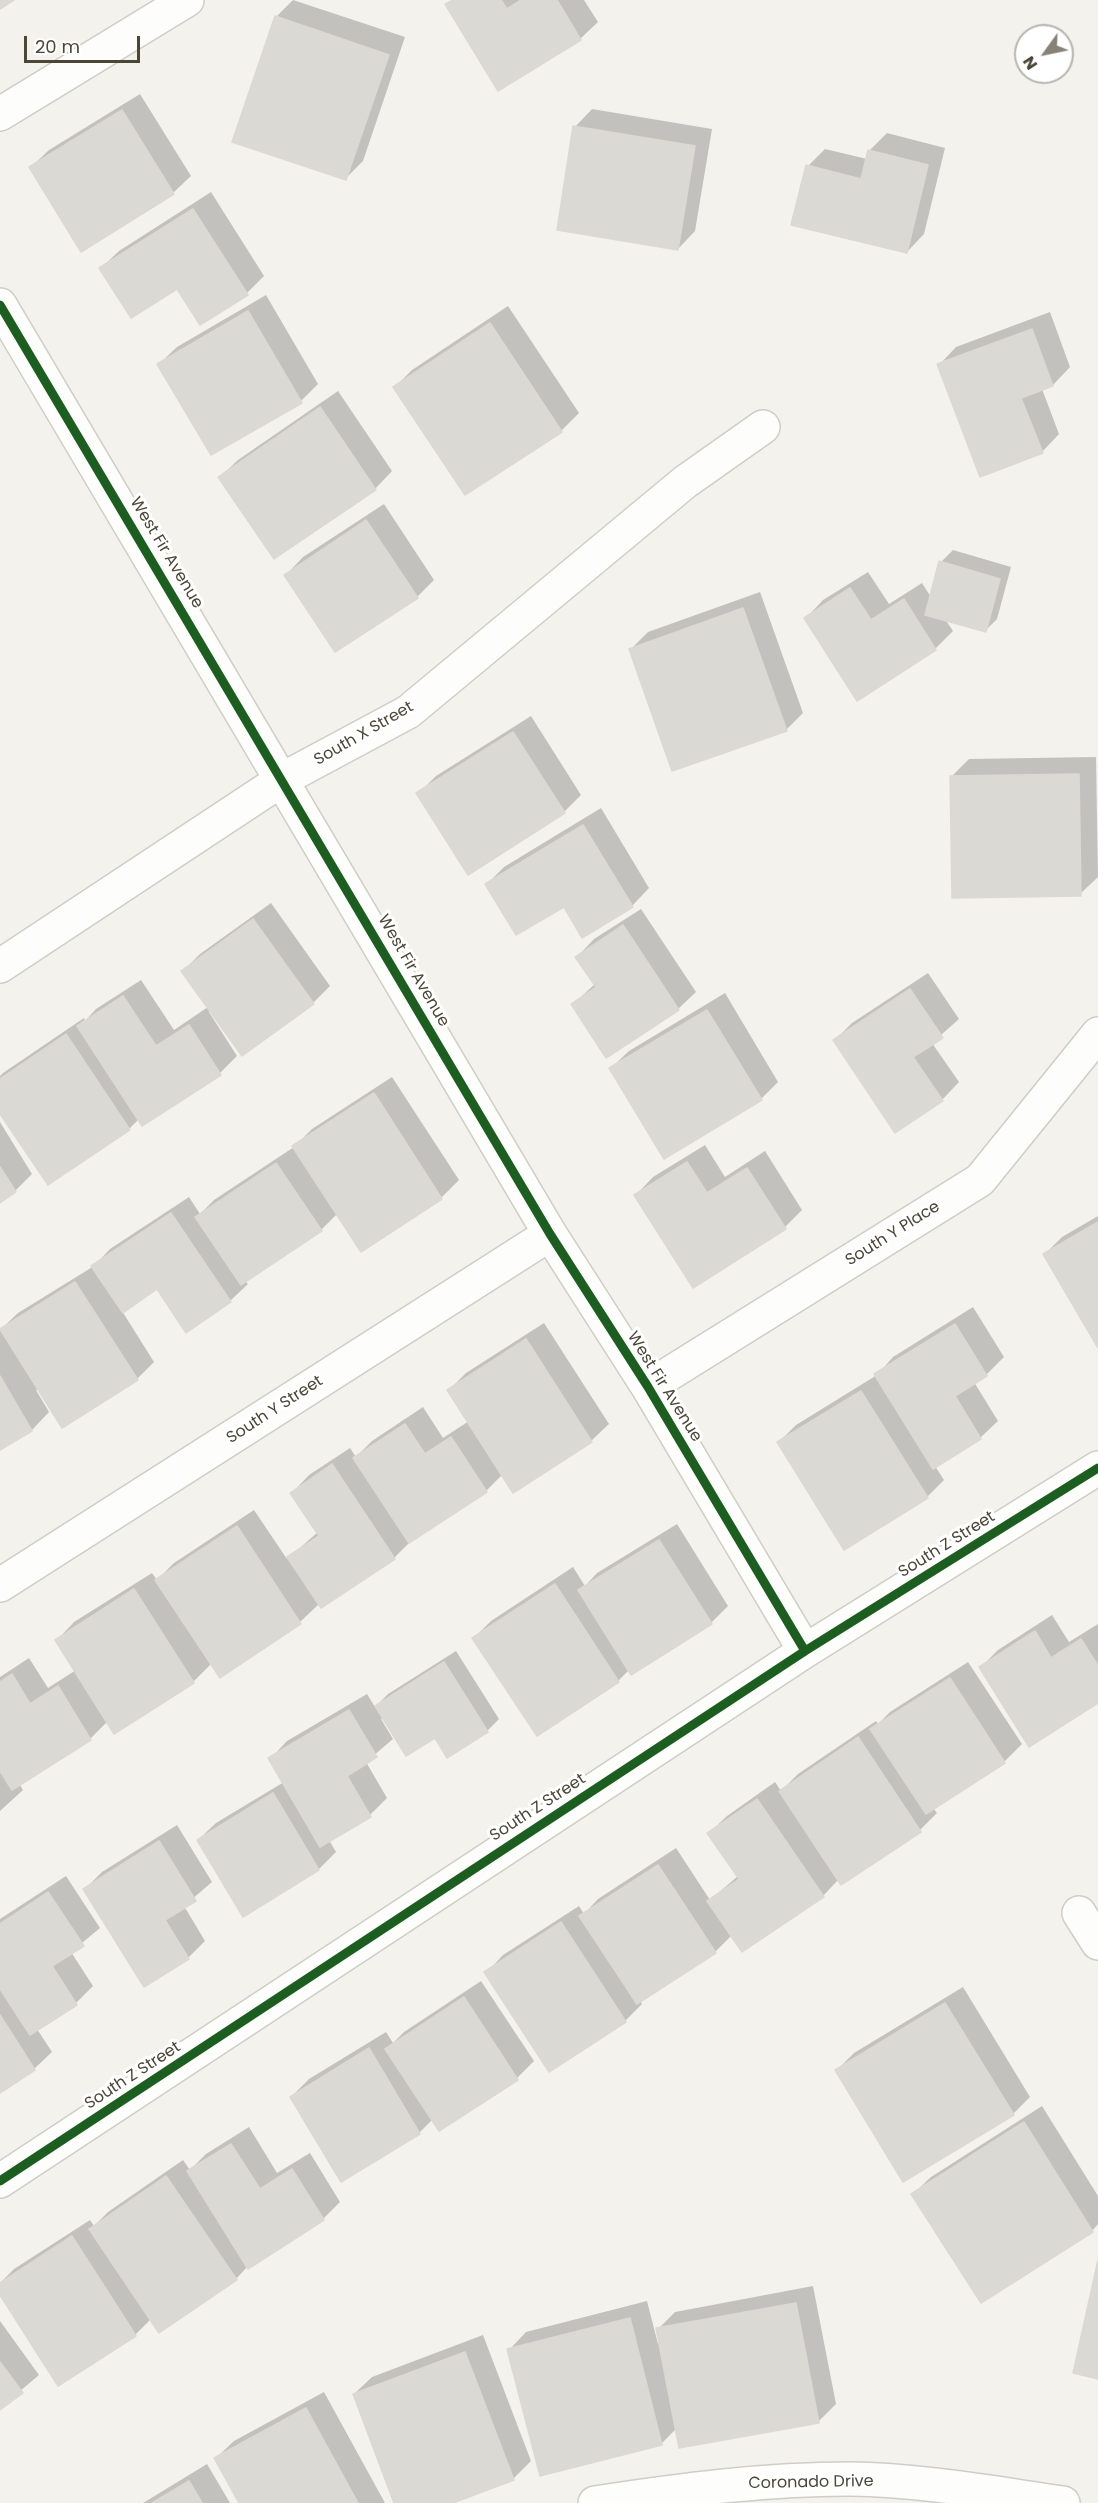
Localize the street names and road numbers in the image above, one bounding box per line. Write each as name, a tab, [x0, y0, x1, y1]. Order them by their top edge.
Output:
street label: West Fir Avenue	[125, 494, 207, 612]
street label: South X Street	[311, 698, 417, 770]
street label: West Fir Avenue	[373, 912, 453, 1030]
street label: South Y Place	[842, 1197, 944, 1271]
street label: West Fir Avenue	[622, 1328, 706, 1446]
street label: South Y Street	[223, 1372, 327, 1448]
street label: South Z Street	[895, 1508, 999, 1582]
street label: South Z Street	[487, 1770, 589, 1846]
street label: South Z Street	[82, 2038, 184, 2114]
street label: Coronado Drive	[748, 2472, 874, 2494]

